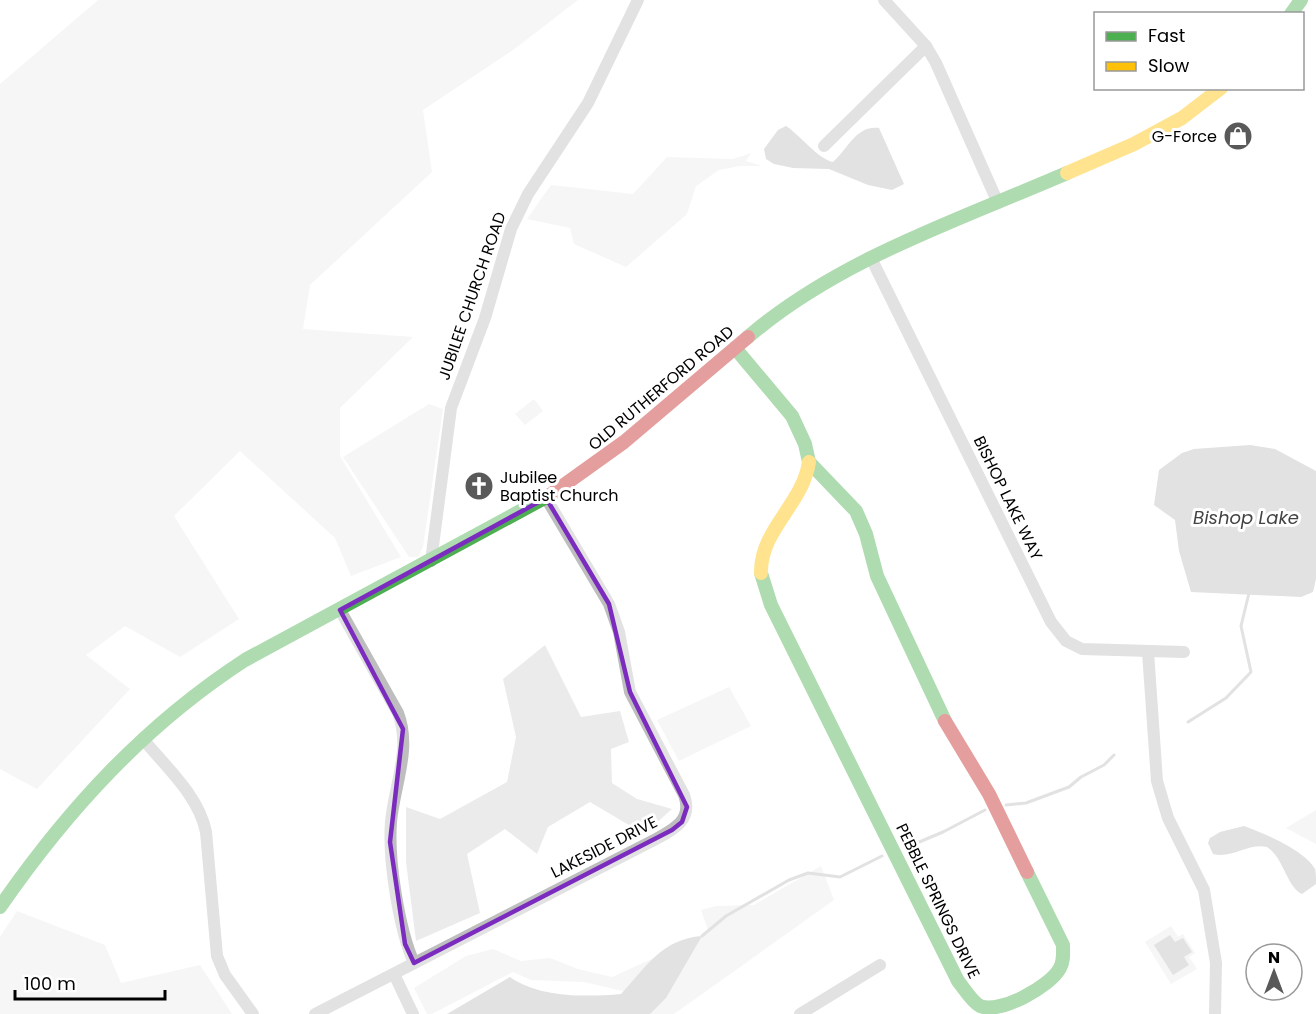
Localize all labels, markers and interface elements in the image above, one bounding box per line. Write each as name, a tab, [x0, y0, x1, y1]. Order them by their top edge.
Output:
legend	[1094, 12, 1304, 90]
text: Fast	[1148, 23, 1185, 48]
text: Slow	[1148, 53, 1190, 78]
shop icon: G-Force	[1222, 120, 1254, 152]
place label: G-Force	[1152, 125, 1217, 148]
street label: JUBILEE CHURCH ROAD	[432, 209, 512, 383]
street label: OLD RUTHERFORD ROAD	[583, 320, 739, 456]
street label: BISHOP LAKE WAY	[968, 432, 1048, 565]
place label: Jubilee Baptist Church	[500, 466, 618, 507]
church icon: Jubilee Baptist Church	[463, 470, 495, 502]
water label: Bishop Lake	[1193, 505, 1299, 530]
street label: LAKESIDE DRIVE	[547, 810, 661, 884]
street label: PEBBLE SPRINGS DRIVE	[890, 819, 986, 983]
north arrow	[1244, 942, 1304, 1002]
text: N	[1268, 946, 1280, 969]
scale bar	[15, 963, 165, 1001]
text: 100 m	[24, 971, 76, 996]

